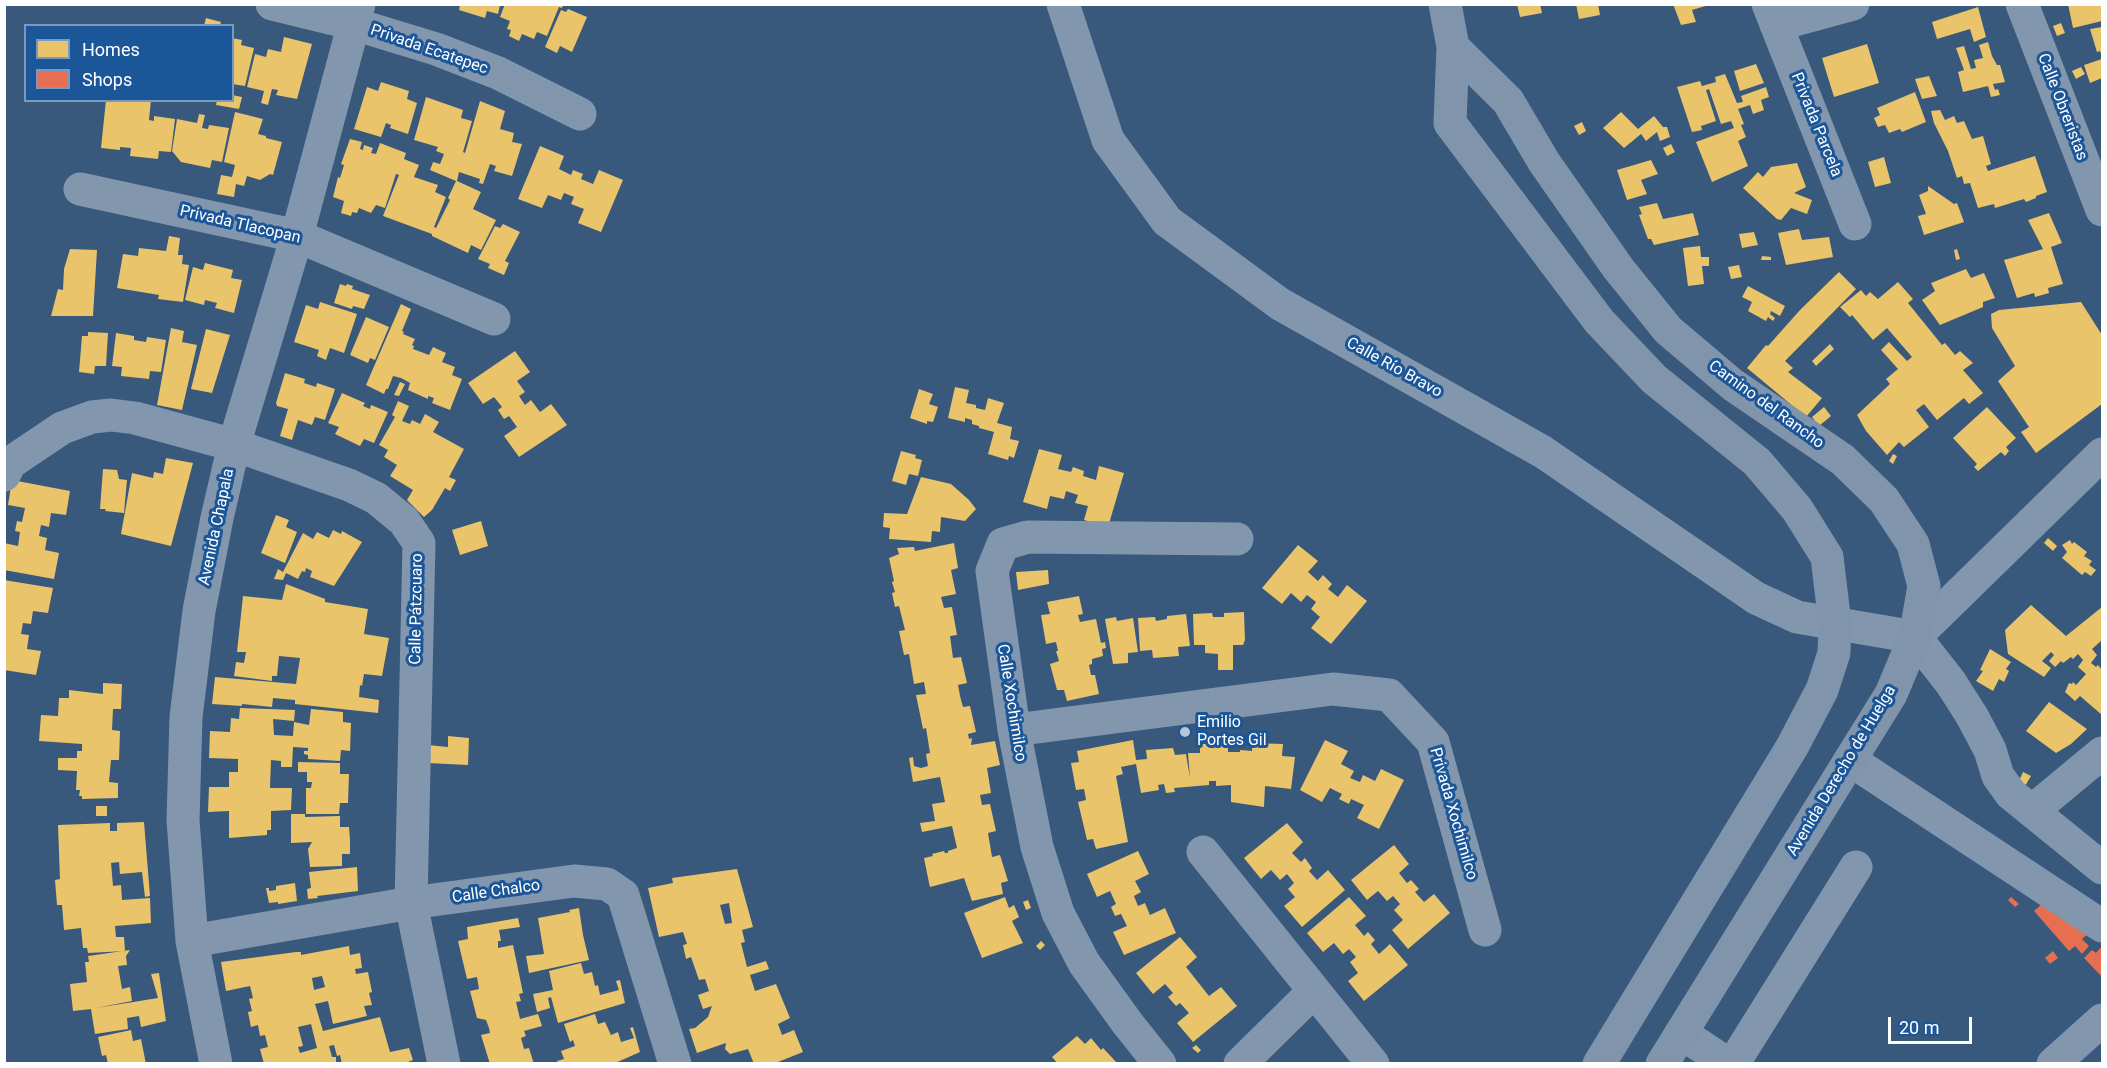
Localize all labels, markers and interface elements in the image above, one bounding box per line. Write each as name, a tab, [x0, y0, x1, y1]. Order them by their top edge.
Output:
street label: Privada Ecatepec	[368, 21, 490, 79]
legend	[24, 24, 234, 102]
text: Homes	[82, 39, 140, 60]
street label: Calle Obreristas	[2033, 51, 2091, 163]
text: Shops	[82, 69, 132, 90]
street label: Privada Parcela	[1786, 70, 1846, 180]
street label: Privada Tlacopan	[178, 202, 302, 248]
street label: Calle Río Bravo	[1343, 334, 1445, 402]
street label: Camino del Rancho	[1705, 357, 1827, 453]
street label: Avenida Chapala	[195, 467, 239, 587]
street label: Calle Pátzcuaro	[406, 553, 428, 665]
street label: Calle Xochimilco	[992, 643, 1030, 763]
street label: Avenida Derecho de Huelga	[1783, 682, 1901, 860]
place label: Emilio Portes Gil	[1197, 713, 1267, 751]
marker: Emilio Portes Gil	[1178, 725, 1192, 739]
street label: Privada Xochimilco	[1425, 746, 1481, 882]
street label: Calle Chalco	[451, 876, 541, 908]
scale bar	[1891, 1005, 1975, 1043]
text: 20 m	[1899, 1017, 1939, 1038]

